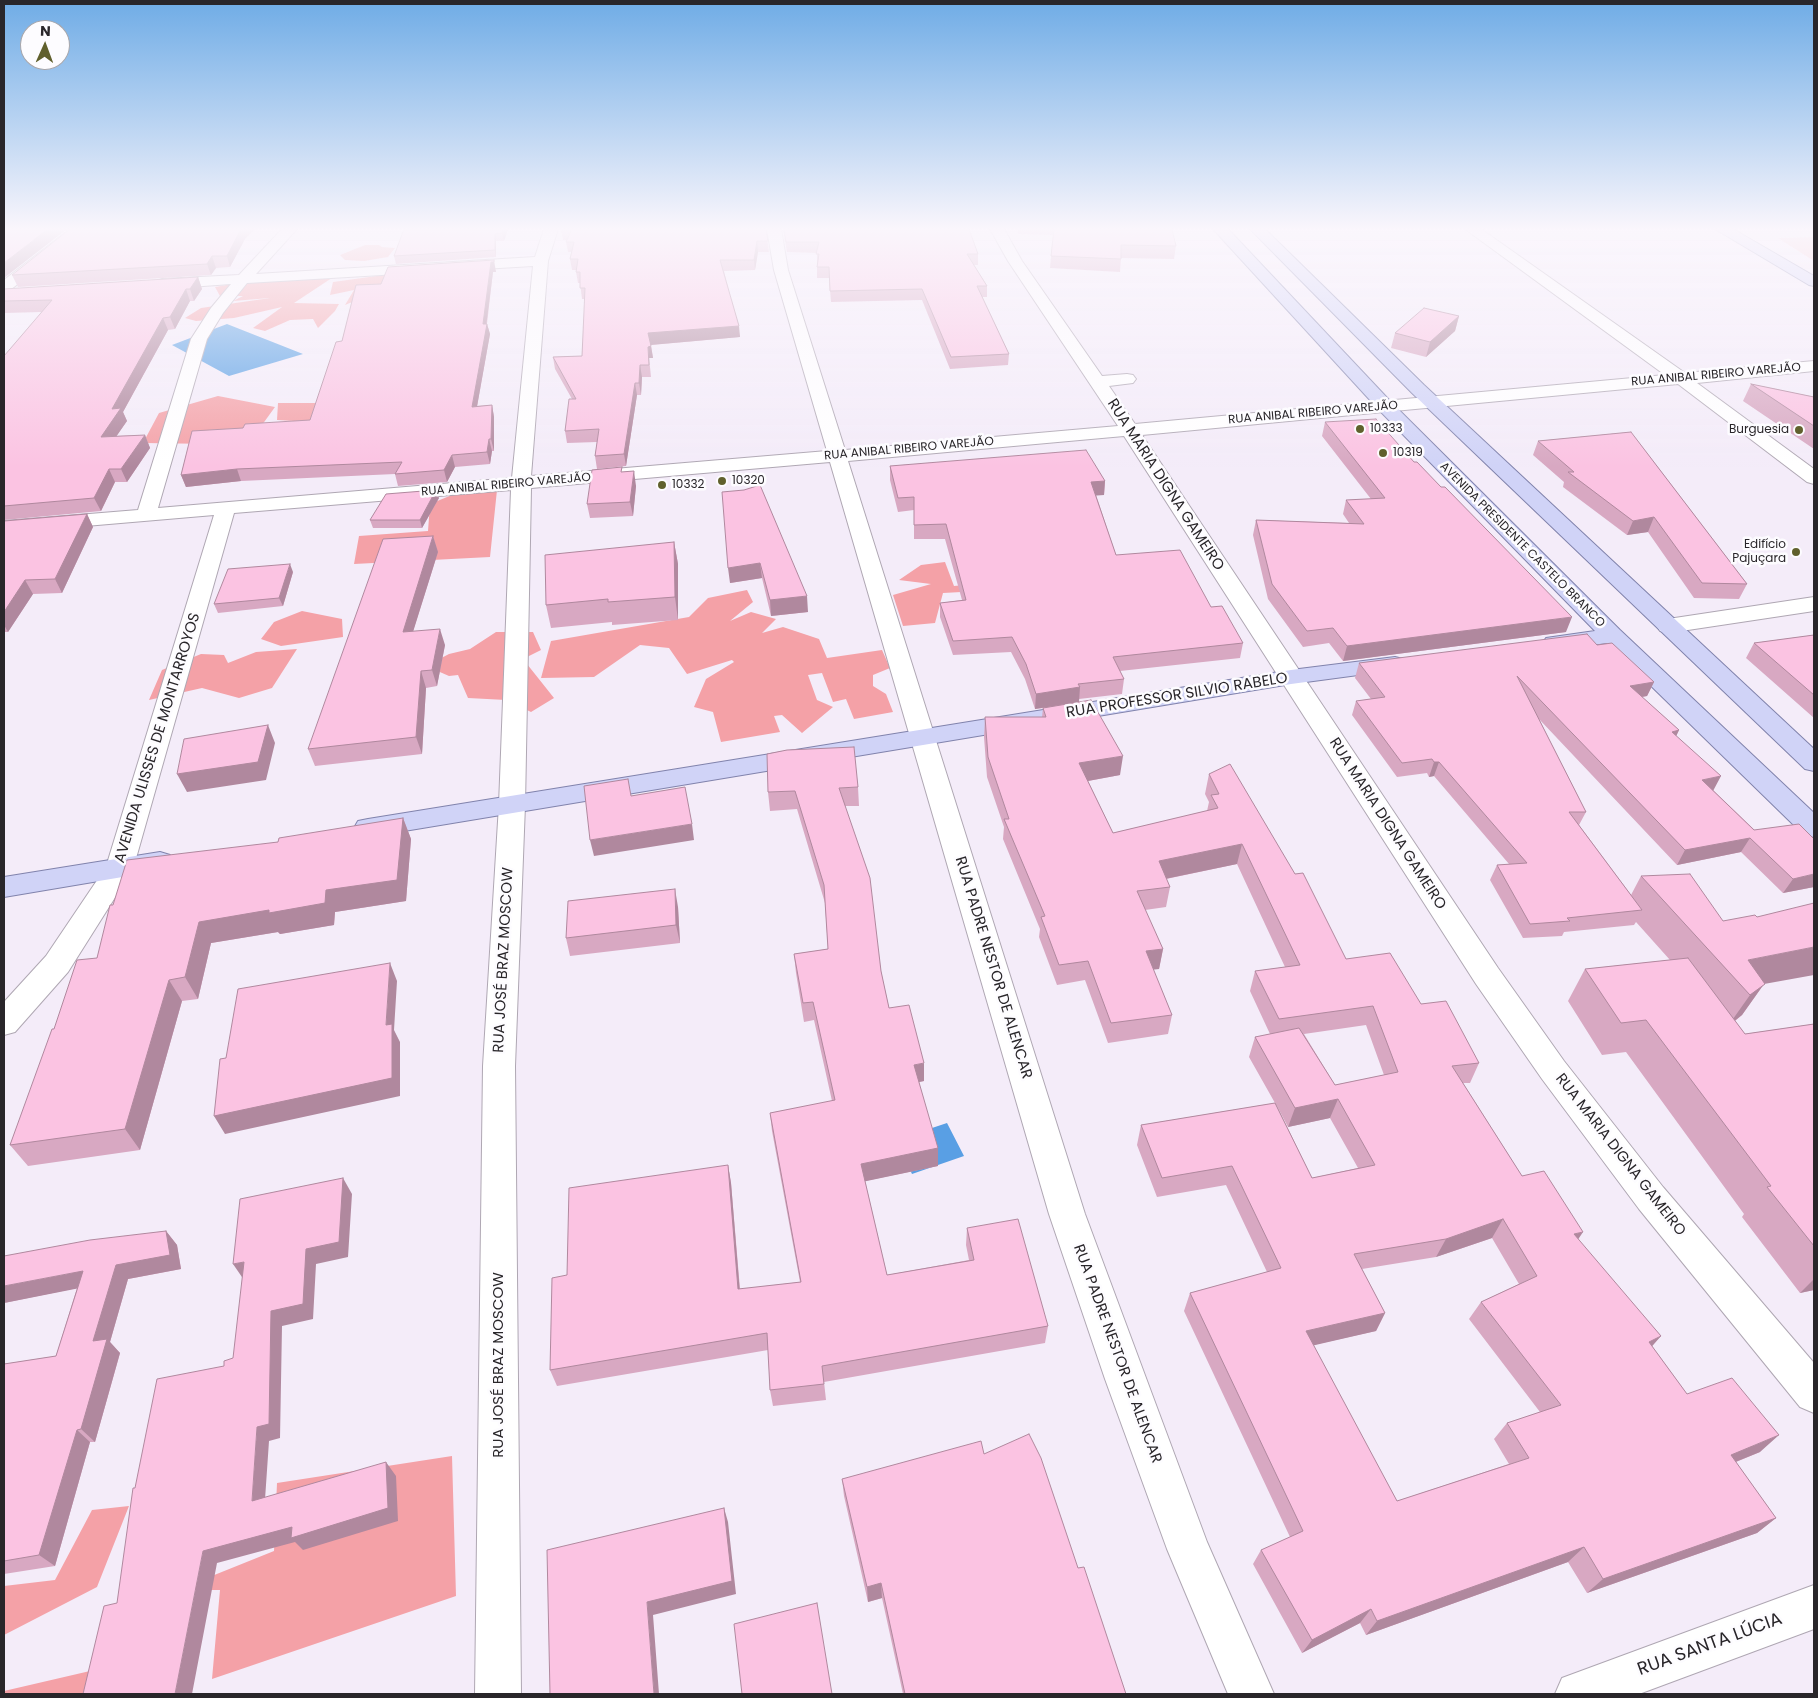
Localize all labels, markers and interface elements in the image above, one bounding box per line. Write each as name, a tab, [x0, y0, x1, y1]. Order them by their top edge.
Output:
north arrow	[20, 20, 70, 70]
text: N	[40, 21, 51, 41]
street label: RUA ANIBAL RIBEIRO VAREJÃO	[1631, 360, 1801, 390]
street label: RUA MARIA DIGNA GAMEIRO	[1103, 396, 1227, 574]
street label: RUA ANIBAL RIBEIRO VAREJÃO	[1228, 398, 1398, 428]
place label: 10333	[1370, 422, 1403, 436]
marker: 10333	[1354, 423, 1366, 435]
place label: Burguesia	[1729, 423, 1789, 437]
marker: Burguesia	[1793, 424, 1805, 436]
street label: RUA ANIBAL RIBEIRO VAREJÃO	[824, 434, 994, 464]
place label: 10319	[1393, 446, 1423, 460]
marker: 10319	[1377, 447, 1389, 459]
street label: AVENIDA PRESIDENTE CASTELO BRANCO	[1436, 459, 1608, 631]
street label: RUA ANIBAL RIBEIRO VAREJÃO	[421, 470, 591, 500]
place label: 10320	[732, 474, 765, 488]
marker: 10320	[716, 475, 728, 487]
place label: 10332	[672, 478, 704, 492]
marker: 10332	[656, 479, 668, 491]
place label: Edifício Pajuçara	[1732, 538, 1786, 566]
marker: Edifício Pajuçara	[1790, 546, 1802, 558]
street label: AVENIDA ULISSES DE MONTARROYOS	[111, 611, 205, 865]
street label: RUA PROFESSOR SILVIO RABELO	[1065, 670, 1289, 722]
street label: RUA MARIA DIGNA GAMEIRO	[1325, 735, 1449, 913]
street label: RUA PADRE NESTOR DE ALENCAR	[951, 855, 1035, 1081]
street label: RUA JOSÉ BRAZ MOSCOW	[490, 867, 518, 1053]
street label: RUA MARIA DIGNA GAMEIRO	[1551, 1070, 1689, 1240]
street label: RUA PADRE NESTOR DE ALENCAR	[1069, 1242, 1165, 1466]
street label: RUA JOSÉ BRAZ MOSCOW	[490, 1272, 508, 1458]
street label: RUA SANTA LÚCIA	[1635, 1609, 1785, 1681]

